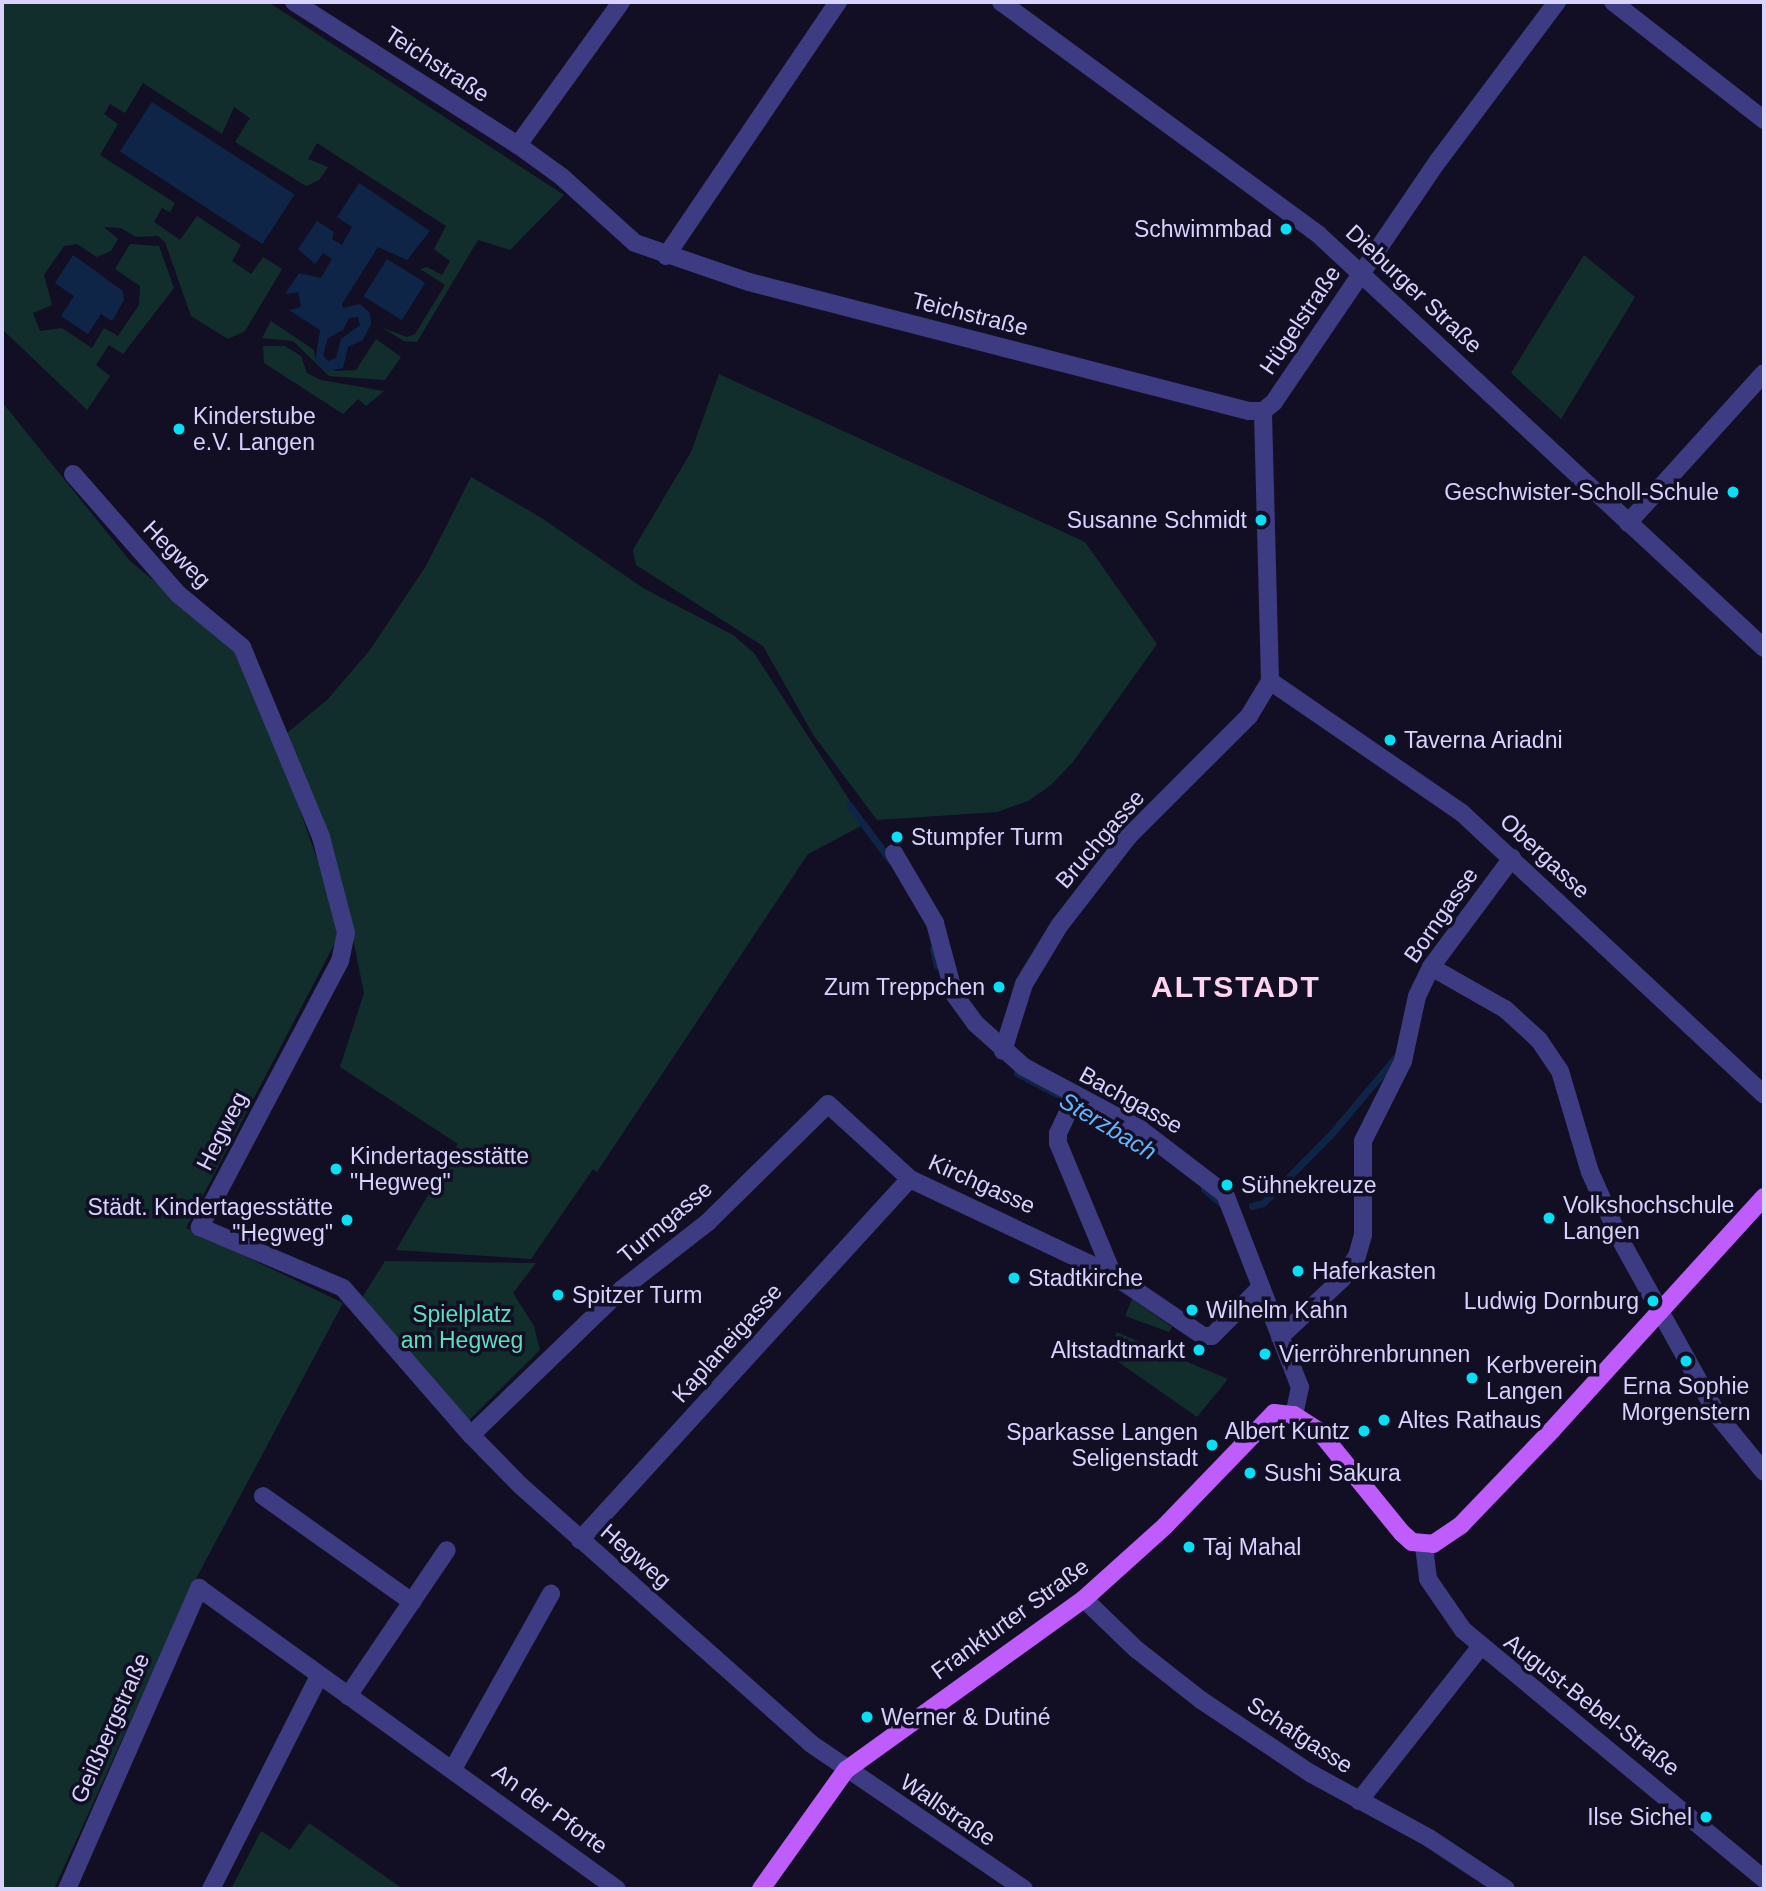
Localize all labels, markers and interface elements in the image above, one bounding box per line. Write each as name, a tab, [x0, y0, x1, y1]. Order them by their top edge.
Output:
street label: Teichstraße	[380, 20, 494, 108]
place label: Schwimmbad	[1134, 215, 1272, 243]
street label: Dieburger Straße	[1340, 219, 1488, 359]
marker: Schwimmbad	[1278, 221, 1294, 237]
street label: Hügelstraße	[1254, 260, 1346, 380]
street label: Teichstraße	[909, 286, 1031, 342]
place label: Kinderstube e.V. Langen	[193, 402, 316, 456]
marker: Kinderstube e.V. Langen	[171, 421, 187, 437]
place label: Geschwister-Scholl-Schule	[1444, 478, 1719, 506]
marker: Geschwister-Scholl-Schule	[1725, 484, 1741, 500]
place label: Susanne Schmidt	[1067, 506, 1247, 534]
marker: Susanne Schmidt	[1253, 512, 1269, 528]
street label: Hegweg	[137, 514, 217, 594]
place label: Taverna Ariadni	[1404, 726, 1564, 754]
marker: Taverna Ariadni	[1382, 732, 1398, 748]
street label: Bruchgasse	[1050, 784, 1150, 894]
street label: Obergasse	[1494, 808, 1596, 904]
place label: Stumpfer Turm	[911, 823, 1064, 851]
marker: Stumpfer Turm	[889, 829, 905, 845]
street label: Borngasse	[1398, 862, 1484, 968]
district label: ALTSTADT	[1152, 969, 1320, 1005]
place label: Zum Treppchen	[824, 973, 985, 1001]
marker: Zum Treppchen	[991, 979, 1007, 995]
street label: Bachgasse	[1075, 1060, 1187, 1140]
water label: Sterzbach	[1054, 1086, 1162, 1166]
street label: Hegweg	[191, 1087, 253, 1175]
place label: Kindertagesstätte "Hegweg"	[350, 1142, 529, 1196]
street label: Kirchgasse	[924, 1148, 1040, 1220]
marker: Kindertagesstätte "Hegweg"	[328, 1161, 344, 1177]
place label: Sühnekreuze	[1241, 1171, 1377, 1199]
street label: Turmgasse	[612, 1175, 718, 1269]
marker: Sühnekreuze	[1219, 1177, 1235, 1193]
place label: Volkshochschule Langen	[1563, 1191, 1734, 1245]
place label: Städt. Kindertagesstätte "Hegweg"	[88, 1193, 333, 1247]
marker: Volkshochschule Langen	[1541, 1210, 1557, 1226]
marker: Städt. Kindertagesstätte "Hegweg"	[339, 1212, 355, 1228]
place label: Haferkasten	[1312, 1257, 1436, 1285]
marker: Haferkasten	[1290, 1263, 1306, 1279]
place label: Stadtkirche	[1028, 1264, 1143, 1292]
marker: Stadtkirche	[1006, 1270, 1022, 1286]
street label: Kaplaneigasse	[666, 1278, 788, 1408]
place label: Spitzer Turm	[572, 1281, 703, 1309]
marker: Spitzer Turm	[550, 1287, 566, 1303]
place label: Ludwig Dornburg	[1464, 1287, 1639, 1315]
marker: Ludwig Dornburg	[1645, 1293, 1661, 1309]
place label: Wilhelm Kahn	[1206, 1296, 1348, 1324]
park label: Spielplatz am Hegweg	[401, 1300, 523, 1354]
marker: Wilhelm Kahn	[1184, 1302, 1200, 1318]
place label: Altstadtmarkt	[1051, 1336, 1185, 1364]
place label: Vierröhrenbrunnen	[1279, 1340, 1470, 1368]
marker: Altstadtmarkt	[1191, 1342, 1207, 1358]
marker: Vierröhrenbrunnen	[1257, 1346, 1273, 1362]
place label: Kerbverein Langen	[1486, 1351, 1597, 1405]
marker: Erna Sophie Morgenstern	[1678, 1353, 1694, 1369]
marker: Kerbverein Langen	[1464, 1370, 1480, 1386]
place label: Erna Sophie Morgenstern	[1621, 1372, 1751, 1426]
place label: Altes Rathaus	[1398, 1406, 1541, 1434]
marker: Altes Rathaus	[1376, 1412, 1392, 1428]
place label: Albert Kuntz	[1225, 1417, 1350, 1445]
place label: Sparkasse Langen Seligenstadt	[1006, 1418, 1198, 1472]
marker: Albert Kuntz	[1356, 1423, 1372, 1439]
marker: Sparkasse Langen Seligenstadt	[1204, 1437, 1220, 1453]
place label: Sushi Sakura	[1264, 1459, 1401, 1487]
marker: Sushi Sakura	[1242, 1465, 1258, 1481]
street label: Hegweg	[595, 1518, 677, 1594]
place label: Taj Mahal	[1203, 1533, 1301, 1561]
marker: Taj Mahal	[1181, 1539, 1197, 1555]
street label: Frankfurter Straße	[926, 1553, 1094, 1685]
street label: August-Bebel-Straße	[1499, 1628, 1685, 1782]
street label: Geißbergstraße	[65, 1649, 155, 1807]
street label: Schafgasse	[1242, 1691, 1358, 1779]
place label: Werner & Dutiné	[881, 1703, 1051, 1731]
marker: Werner & Dutiné	[859, 1709, 875, 1725]
street label: An der Pforte	[487, 1758, 613, 1860]
street label: Wallstraße	[895, 1768, 1001, 1852]
place label: Ilse Sichel	[1587, 1803, 1692, 1831]
marker: Ilse Sichel	[1698, 1809, 1714, 1825]

